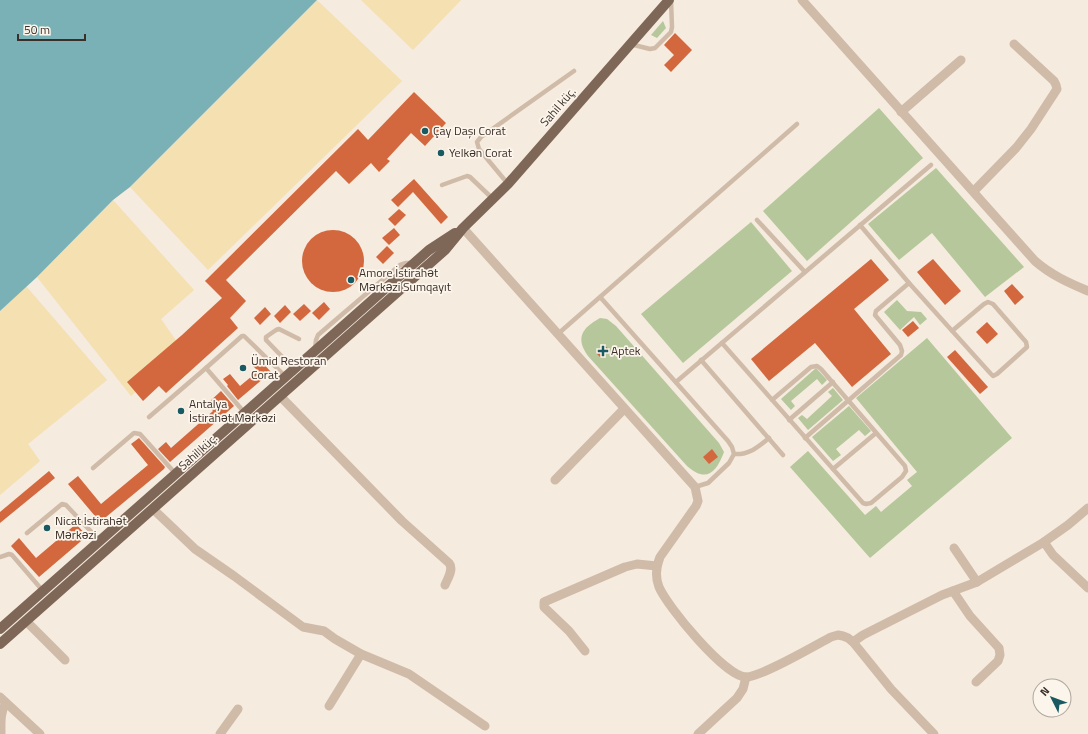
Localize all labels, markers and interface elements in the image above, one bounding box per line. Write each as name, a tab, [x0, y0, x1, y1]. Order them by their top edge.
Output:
scale bar	[18, 16, 85, 42]
text: 50 m	[24, 20, 50, 39]
street label: Sahil küç.	[535, 83, 580, 131]
place label: Çay Daşı Corat	[433, 121, 506, 140]
marker: Çay Daşı Corat	[420, 126, 430, 136]
place label: Yelkən Corat	[449, 143, 513, 162]
marker: Yelkən Corat	[436, 148, 446, 158]
place label: Amore İstirahət Mərkəzi Sumqayıt	[359, 263, 452, 296]
marker: Amore İstirahət Mərkəzi Sumqayıt	[346, 275, 356, 285]
place label: Aptek	[611, 341, 641, 360]
marker: Aptek	[598, 346, 608, 356]
place label: Ümid Restoran Corat	[251, 351, 326, 384]
marker: Ümid Restoran Corat	[238, 363, 248, 373]
place label: Antalya İstirahət Mərkəzi	[189, 394, 276, 427]
marker: Antalya İstirahət Mərkəzi	[176, 406, 186, 416]
street label: Sahil küç.	[174, 429, 221, 474]
place label: Nicat İstirahət Mərkəzi	[55, 511, 127, 544]
marker: Nicat İstirahət Mərkəzi	[42, 523, 52, 533]
north arrow	[1032, 678, 1072, 718]
text: N	[1036, 683, 1053, 699]

